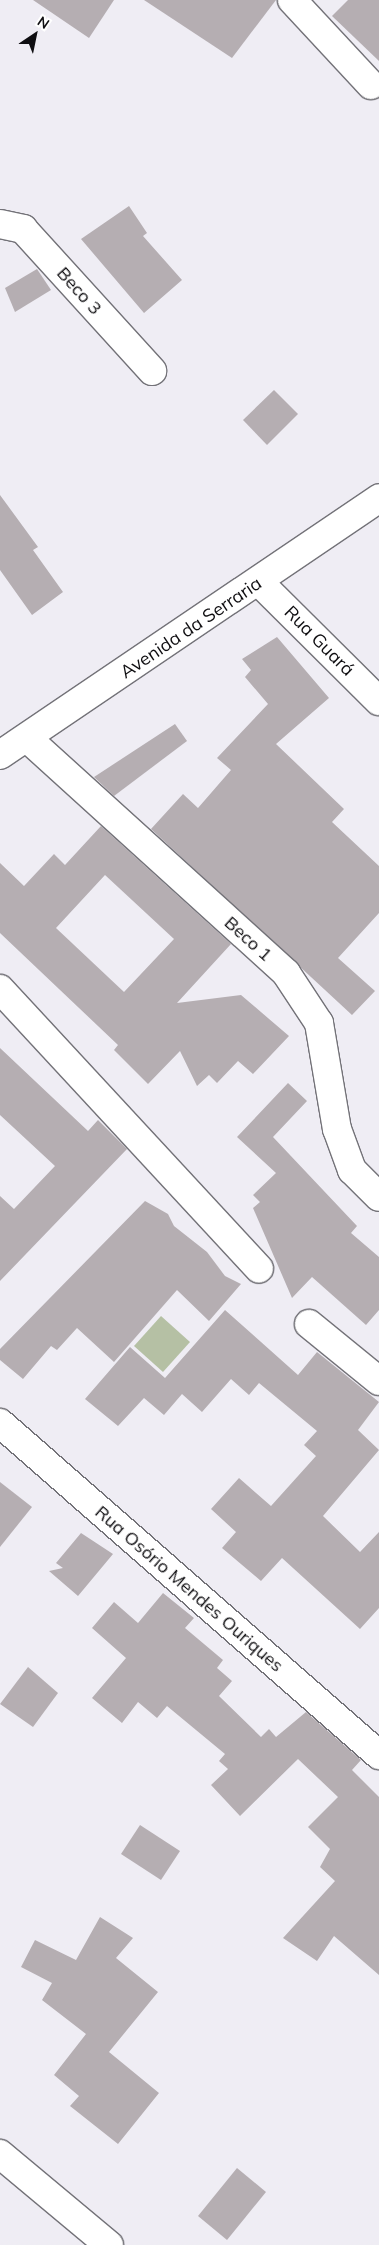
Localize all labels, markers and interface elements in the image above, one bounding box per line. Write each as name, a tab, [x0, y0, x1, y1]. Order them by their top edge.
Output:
north arrow	[10, 10, 60, 60]
text: N	[34, 12, 53, 33]
street label: Beco 3	[52, 263, 106, 319]
street label: Avenida da Serraria	[116, 573, 266, 683]
street label: Rua Guará	[280, 602, 358, 680]
street label: Beco 1	[220, 912, 276, 966]
street label: Rua Osório Mendes Ouriques	[91, 1501, 287, 1677]

